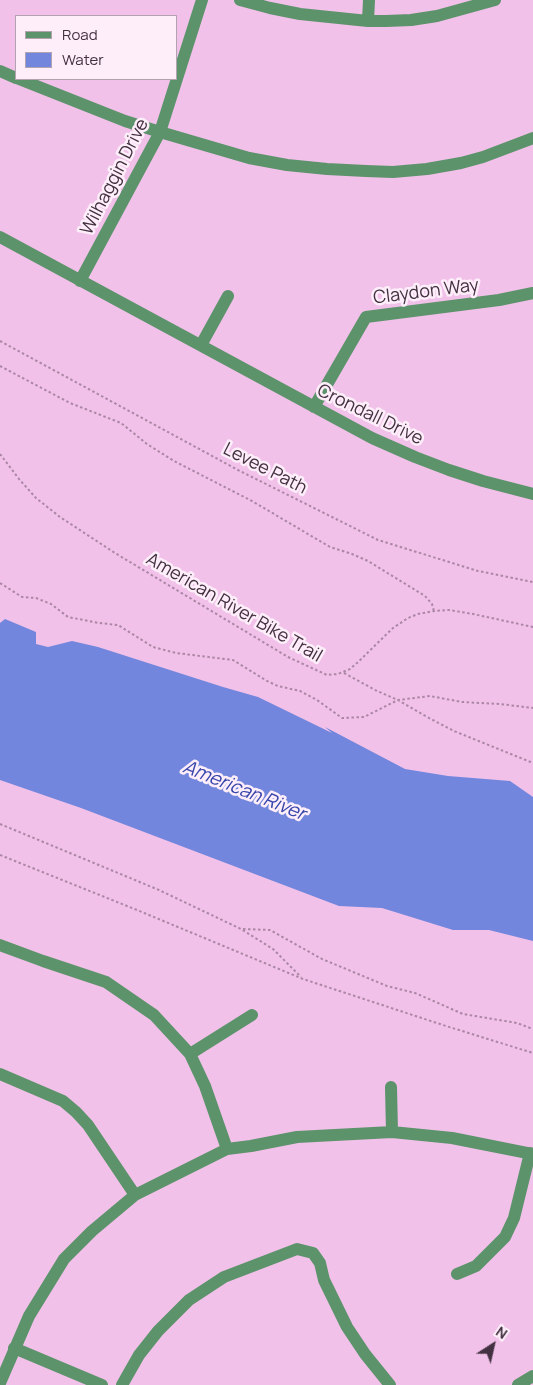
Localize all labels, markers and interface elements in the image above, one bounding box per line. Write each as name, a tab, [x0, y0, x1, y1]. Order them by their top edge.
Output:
legend	[15, 15, 178, 80]
text: Road	[62, 24, 98, 45]
text: Water	[62, 49, 104, 70]
street label: Wilhaggin Drive	[76, 115, 154, 239]
street label: Claydon Way	[372, 275, 480, 309]
street label: Crondall Drive	[313, 380, 427, 450]
street label: Levee Path	[219, 439, 311, 499]
street label: American River Bike Trail	[142, 549, 326, 667]
water label: American River	[179, 756, 309, 826]
north arrow	[468, 1320, 518, 1370]
text: N	[492, 1322, 511, 1343]

